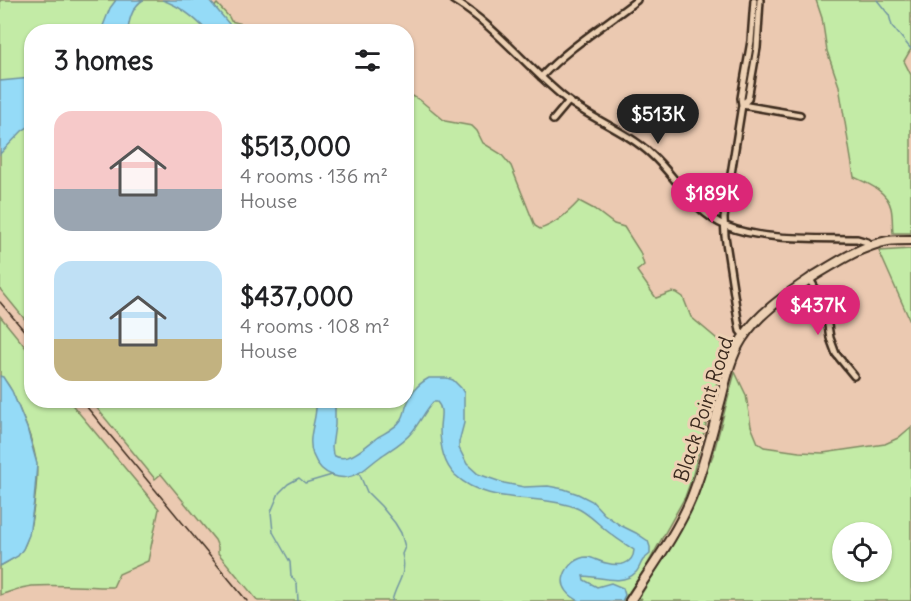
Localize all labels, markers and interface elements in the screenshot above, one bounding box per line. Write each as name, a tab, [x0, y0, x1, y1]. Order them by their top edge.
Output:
text: 3 homes	[54, 44, 153, 77]
icon: filters	[351, 44, 384, 77]
pin: $513K	[616, 94, 700, 145]
text: $513K	[631, 101, 685, 126]
text: $513,000	[240, 130, 351, 163]
icon: home	[102, 135, 174, 207]
text: 4 rooms · 136 m²	[240, 163, 388, 188]
pin: $189K	[670, 173, 754, 224]
text: $189K	[685, 180, 739, 205]
text: House	[240, 188, 297, 213]
text: $437,000	[240, 280, 354, 313]
icon: home	[102, 285, 174, 357]
pin: $437K	[776, 285, 860, 336]
text: $437K	[790, 292, 846, 317]
text: 4 rooms · 108 m²	[240, 313, 390, 338]
street label: Black Point Road	[668, 333, 738, 485]
text: House	[240, 338, 297, 363]
map controls	[832, 522, 892, 582]
button: locate	[832, 522, 892, 582]

